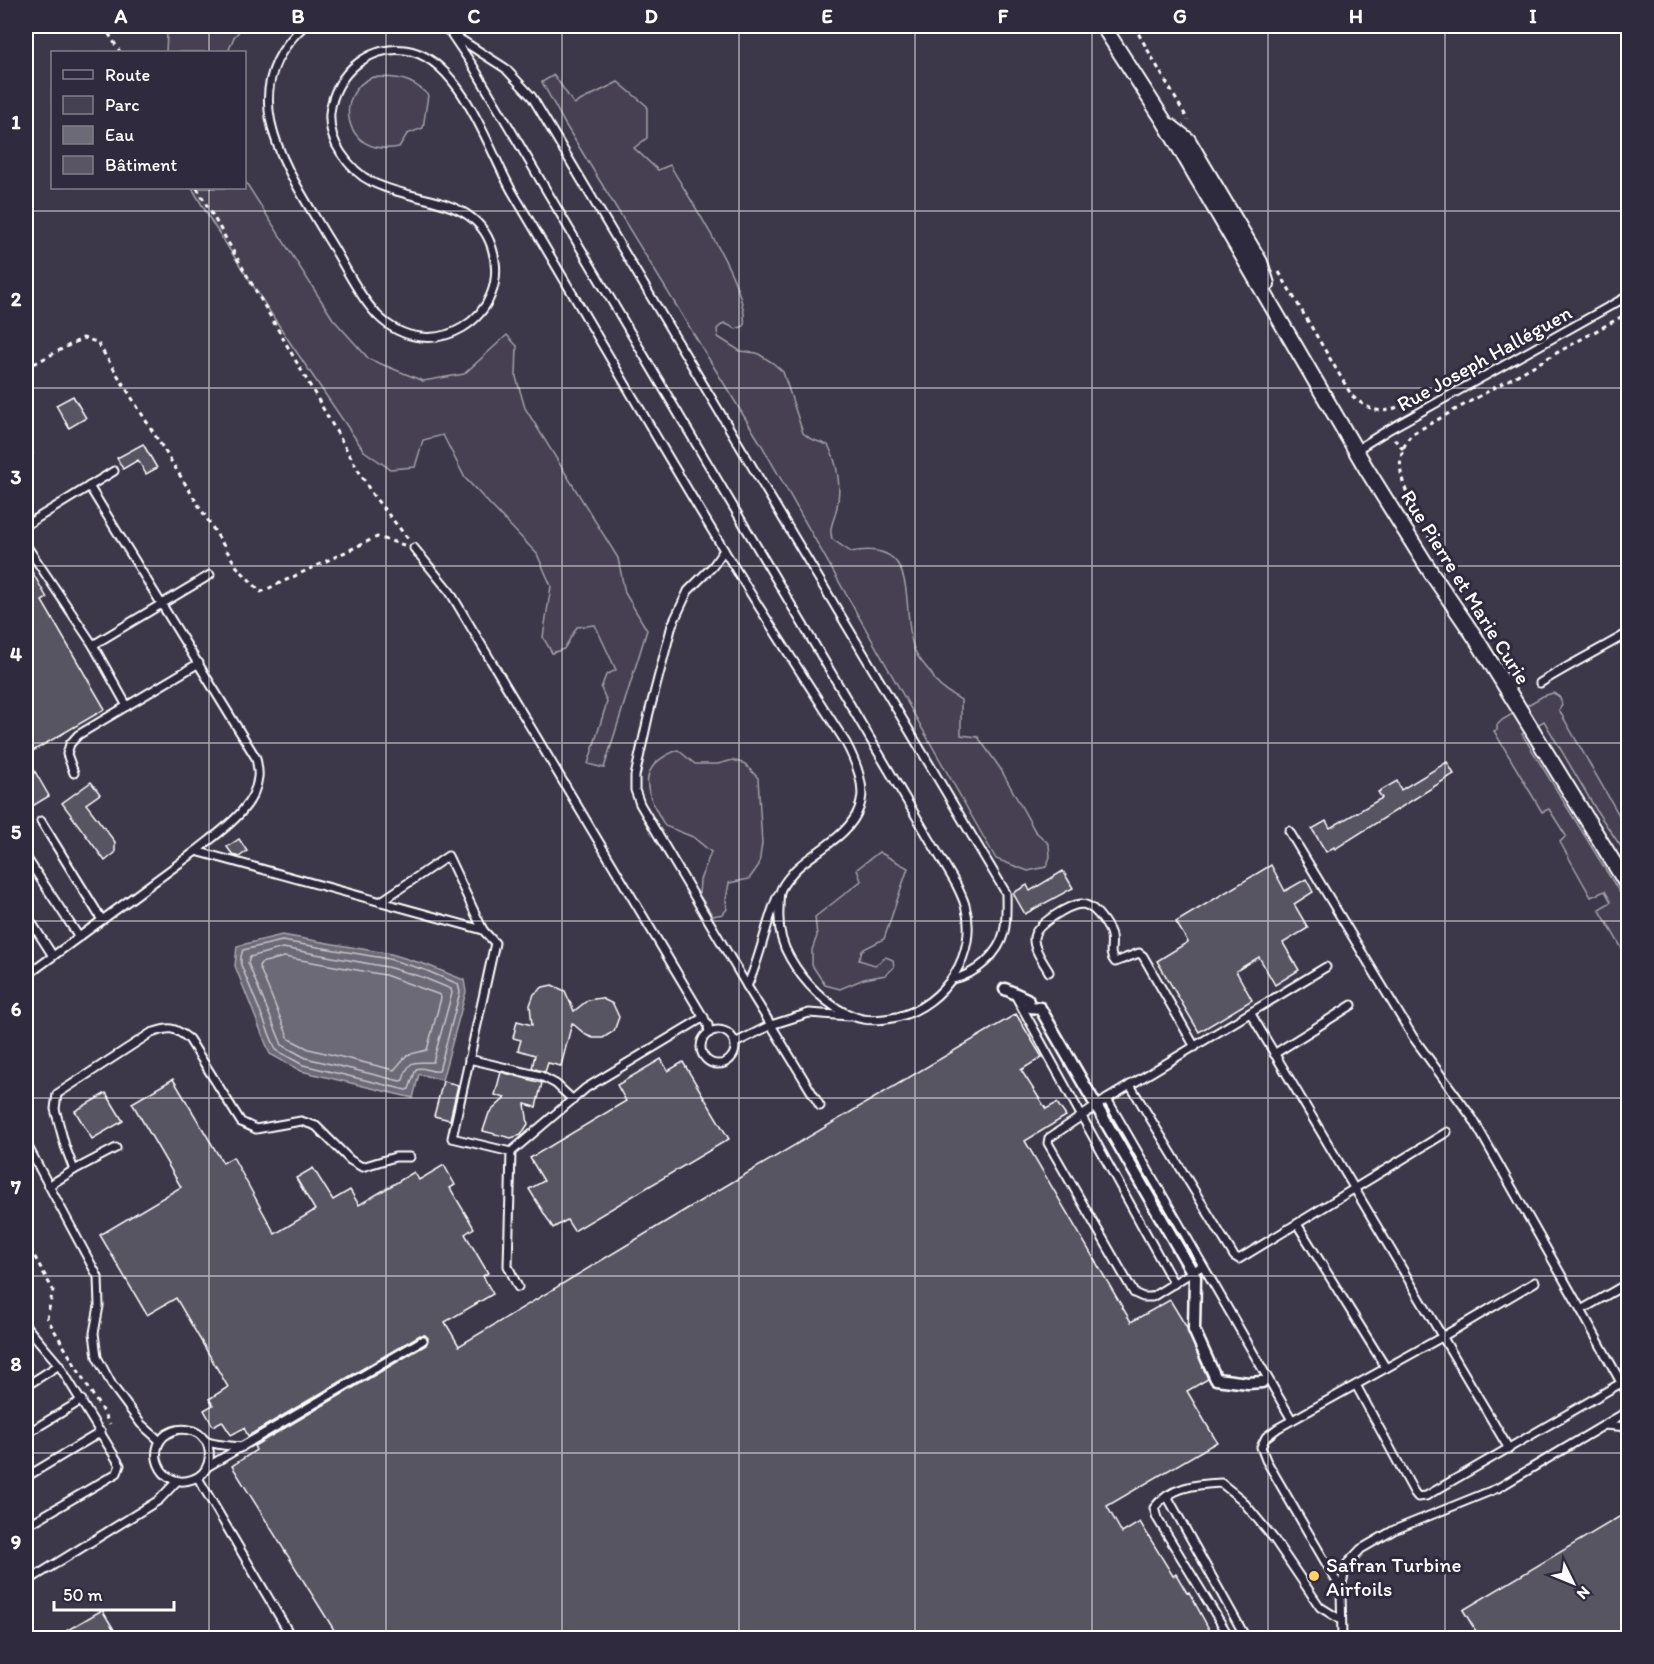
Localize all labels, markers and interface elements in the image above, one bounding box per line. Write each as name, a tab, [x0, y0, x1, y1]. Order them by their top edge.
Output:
text: A	[114, 4, 128, 28]
text: B	[292, 4, 305, 28]
text: C	[468, 4, 481, 28]
text: D	[644, 4, 658, 28]
text: E	[821, 4, 833, 28]
text: F	[998, 4, 1009, 28]
text: G	[1173, 4, 1187, 28]
text: H	[1349, 4, 1363, 28]
text: I	[1529, 4, 1537, 28]
legend	[51, 51, 246, 189]
text: Route	[105, 64, 150, 86]
text: Parc	[105, 94, 139, 116]
text: 1	[11, 110, 21, 134]
text: Eau	[105, 124, 134, 146]
text: Bâtiment	[105, 154, 178, 176]
text: 2	[11, 287, 22, 311]
street label: Rue Joseph Halléguen	[1392, 299, 1576, 416]
text: 3	[11, 465, 22, 489]
street label: Rue Pierre et Marie Curie	[1396, 485, 1536, 689]
text: 4	[10, 642, 22, 666]
text: 5	[11, 820, 22, 844]
text: 6	[11, 997, 22, 1021]
text: 7	[10, 1175, 21, 1199]
text: 8	[11, 1352, 22, 1376]
text: 9	[11, 1530, 21, 1554]
place label: Safran Turbine Airfoils	[1326, 1552, 1461, 1601]
north arrow	[1543, 1553, 1603, 1613]
marker: Safran Turbine Airfoils	[1307, 1569, 1321, 1583]
scale bar	[54, 1574, 174, 1612]
text: N	[1573, 1582, 1594, 1603]
text: 50 m	[63, 1584, 103, 1606]

